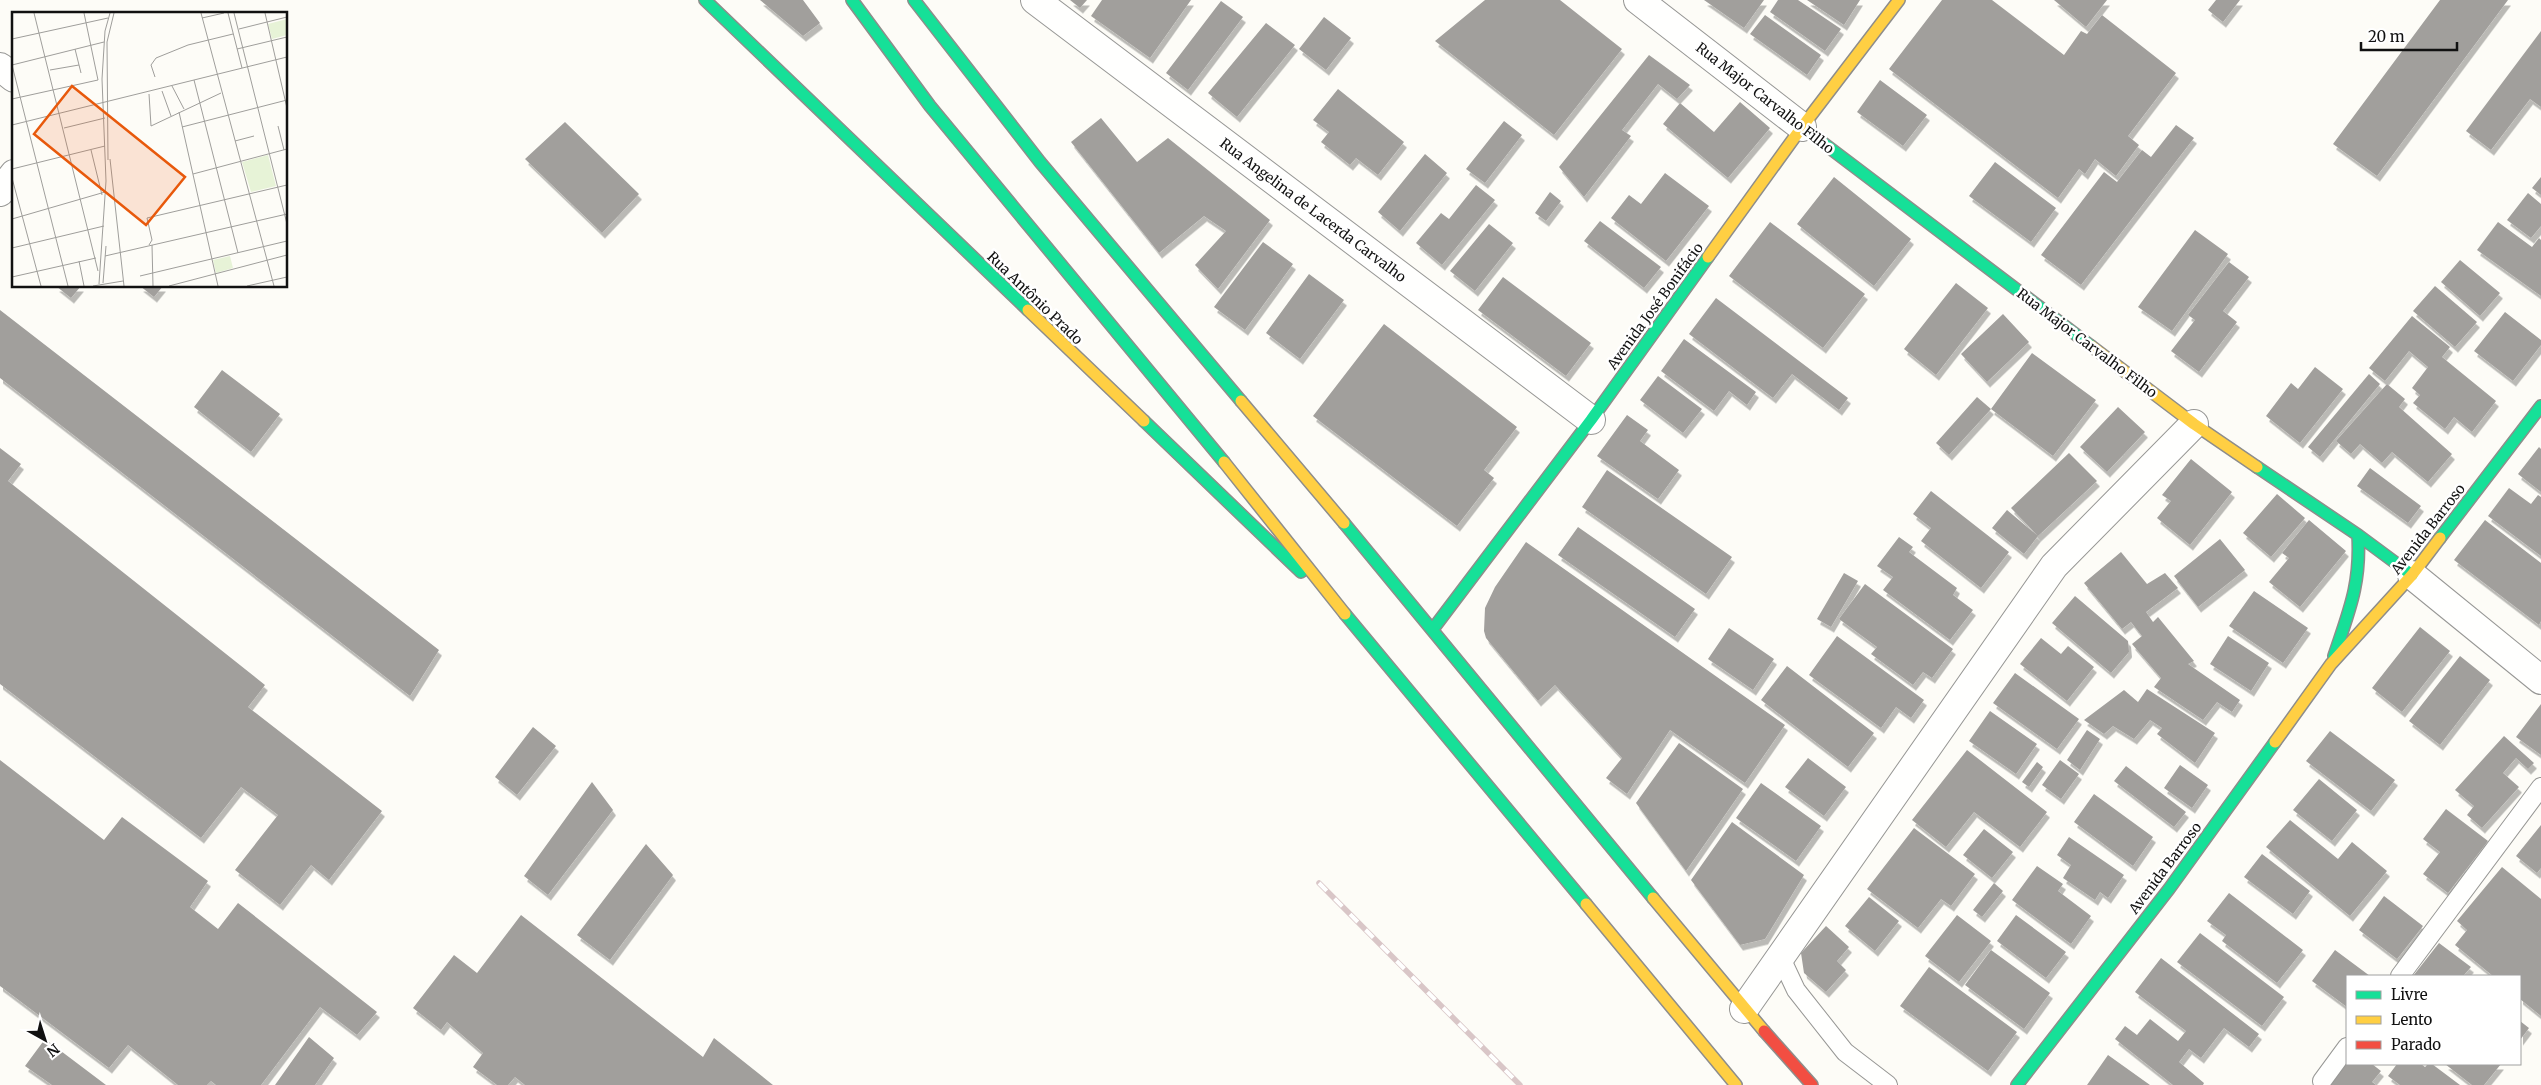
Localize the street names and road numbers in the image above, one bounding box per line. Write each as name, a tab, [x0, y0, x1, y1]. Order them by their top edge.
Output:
street label: Rua Major Carvalho Filho	[1692, 38, 1838, 158]
street label: Rua Angelina de Lacerda Carvalho	[1216, 134, 1410, 286]
street label: Avenida José Bonifácio	[1602, 239, 1707, 374]
street label: Rua Antônio Prado	[983, 248, 1087, 348]
street label: Rua Major Carvalho Filho	[2013, 284, 2161, 402]
street label: Avenida Barroso	[2386, 480, 2469, 579]
street label: Avenida Barroso	[2124, 819, 2205, 918]

